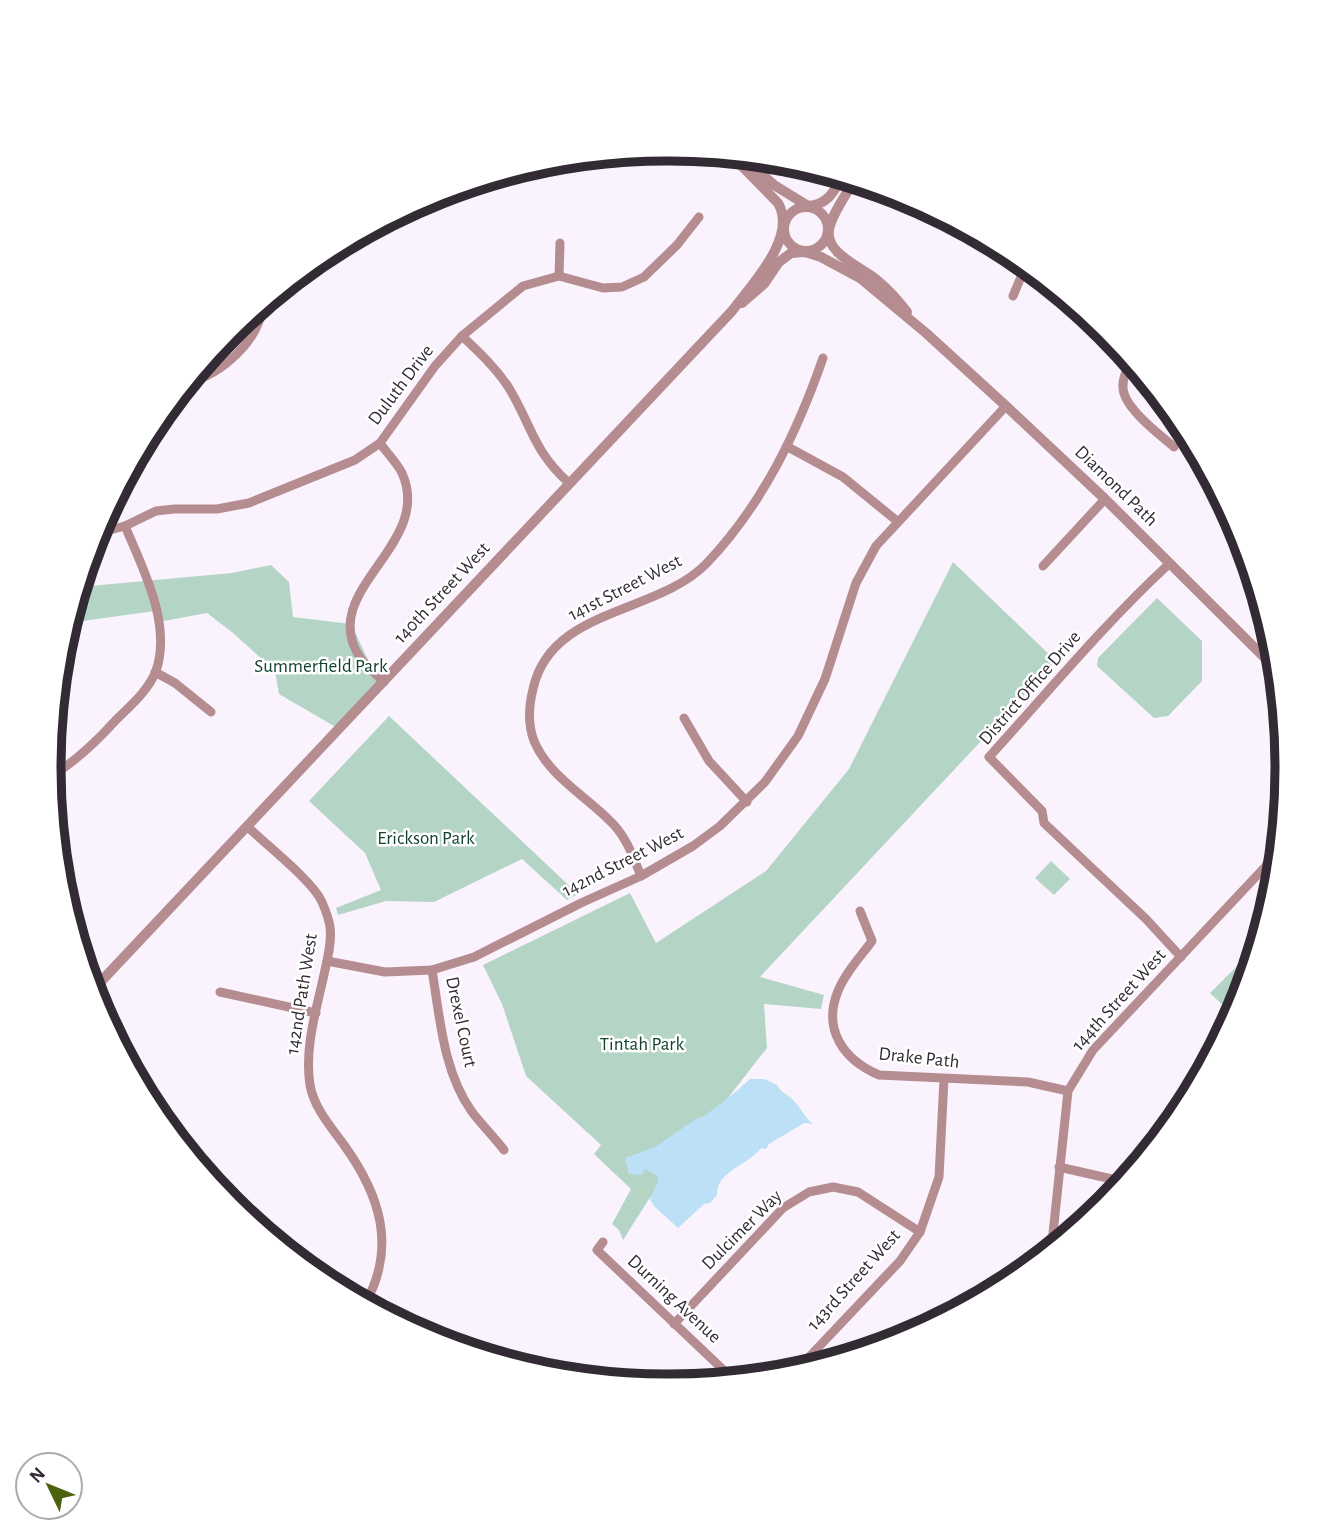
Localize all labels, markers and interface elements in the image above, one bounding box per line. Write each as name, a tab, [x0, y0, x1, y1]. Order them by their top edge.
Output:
street label: Duluth Drive	[365, 341, 437, 429]
street label: Diamond Path	[1071, 442, 1161, 530]
street label: 140th Street West	[391, 539, 493, 647]
street label: 141st Street West	[565, 551, 685, 625]
street label: District Office Drive	[975, 627, 1085, 749]
park label: Summerfield Park	[254, 657, 388, 676]
street label: 142nd Street West	[559, 823, 687, 901]
park label: Erickson Park	[377, 829, 475, 848]
street label: 142nd Path West	[283, 932, 321, 1056]
street label: 144th Street West	[1069, 945, 1169, 1055]
street label: Drexel Court	[442, 975, 480, 1069]
park label: Tintah Park	[600, 1035, 685, 1054]
street label: Drake Path	[878, 1044, 960, 1072]
street label: Dulcimer Way	[698, 1186, 786, 1274]
street label: 143rd Street West	[804, 1226, 904, 1334]
street label: Durning Avenue	[624, 1251, 724, 1347]
north arrow	[14, 1451, 84, 1521]
text: N	[26, 1464, 49, 1487]

